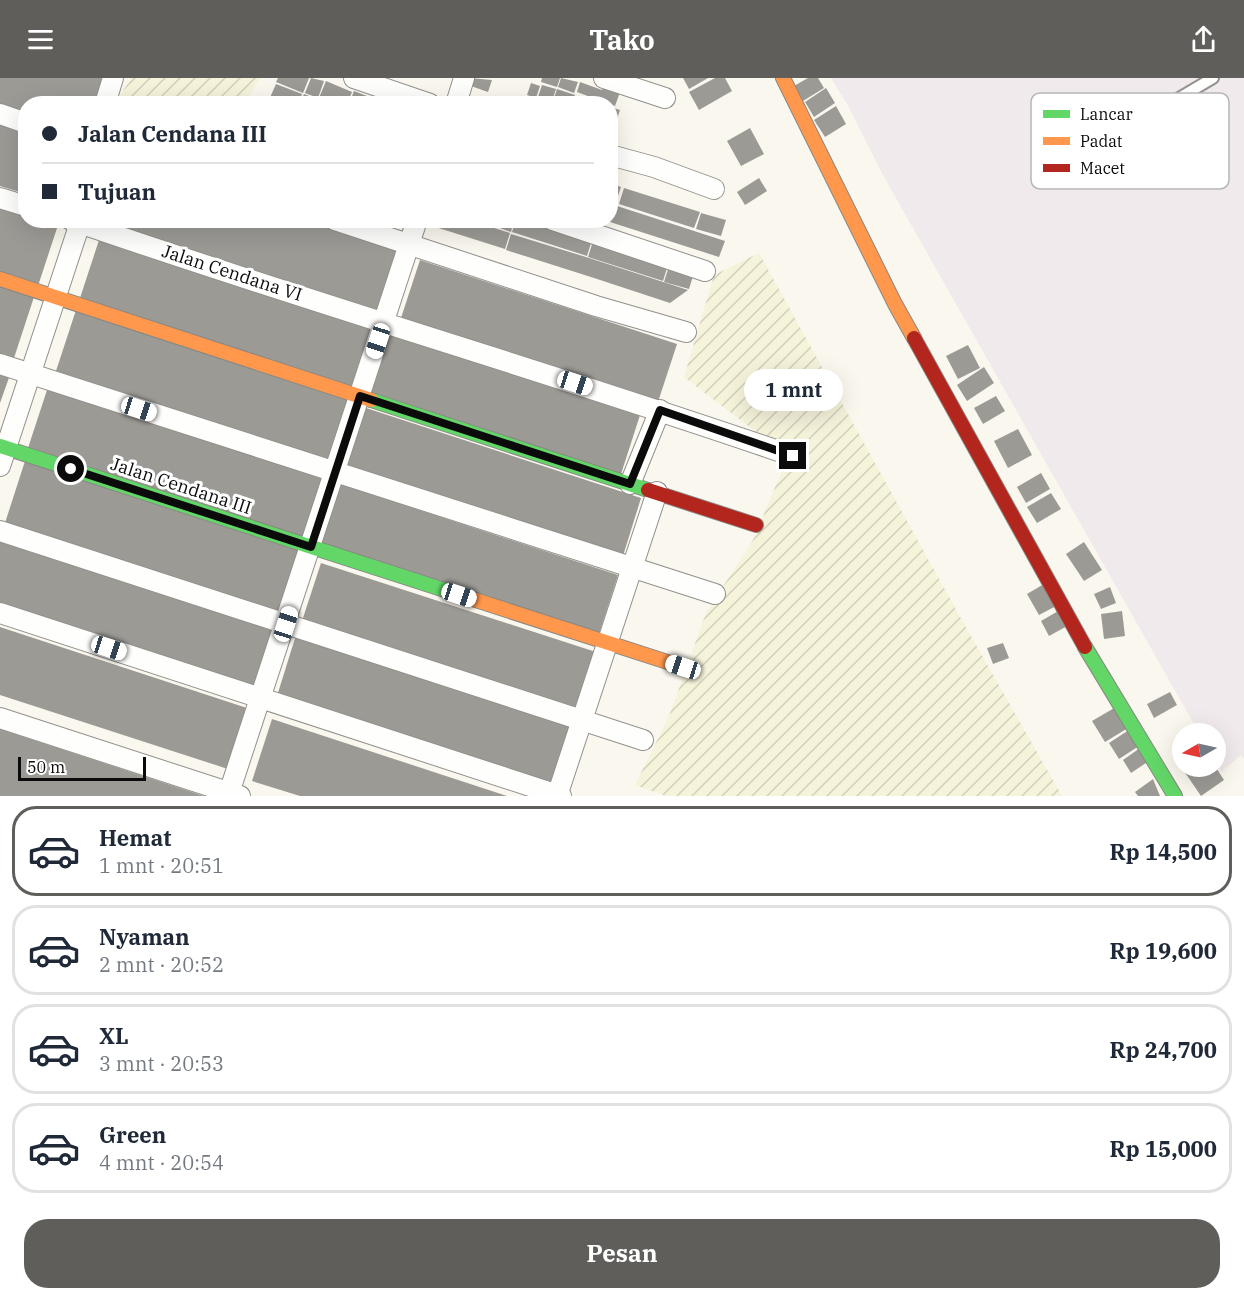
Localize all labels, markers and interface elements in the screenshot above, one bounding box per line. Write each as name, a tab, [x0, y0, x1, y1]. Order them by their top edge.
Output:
text: Tako	[589, 22, 655, 57]
icon: menu	[24, 23, 57, 56]
icon: share	[1187, 23, 1220, 56]
legend	[1031, 93, 1229, 189]
text: Lancar	[1080, 104, 1133, 124]
text: Jalan Cendana III	[78, 119, 267, 148]
text: Padat	[1080, 131, 1123, 151]
text: Macet	[1080, 158, 1125, 178]
text: Tujuan	[78, 177, 156, 206]
street label: Jalan Cendana VI	[159, 239, 305, 306]
car	[364, 321, 392, 361]
car	[555, 369, 595, 397]
callout: 1 mnt	[744, 369, 842, 411]
text: 1 mnt	[765, 376, 822, 403]
car	[119, 395, 159, 423]
route end	[779, 442, 806, 469]
street label: Jalan Cendana III	[108, 452, 254, 519]
route start	[57, 455, 84, 482]
car	[439, 581, 479, 609]
car	[272, 604, 300, 644]
car	[89, 634, 129, 662]
car	[663, 653, 703, 681]
north arrow	[1172, 723, 1226, 777]
map controls	[1172, 723, 1226, 777]
scale bar	[18, 754, 146, 782]
text: 50 m	[27, 757, 65, 777]
text: Hemat	[99, 823, 171, 852]
icon: car	[27, 824, 81, 878]
text: Rp 14,500	[1110, 837, 1217, 866]
text: 1 mnt · 20:51	[99, 852, 224, 879]
text: Nyaman	[99, 922, 190, 951]
icon: car	[27, 923, 81, 977]
text: Rp 19,600	[1110, 936, 1217, 965]
text: 2 mnt · 20:52	[99, 951, 224, 978]
text: XL	[99, 1021, 129, 1050]
icon: car	[27, 1022, 81, 1076]
text: Rp 24,700	[1110, 1035, 1217, 1064]
text: 3 mnt · 20:53	[99, 1050, 224, 1077]
text: Green	[99, 1120, 166, 1149]
icon: car	[27, 1121, 81, 1175]
text: Rp 15,000	[1110, 1134, 1217, 1163]
text: 4 mnt · 20:54	[99, 1149, 224, 1176]
button: Pesan	[24, 1219, 1220, 1288]

